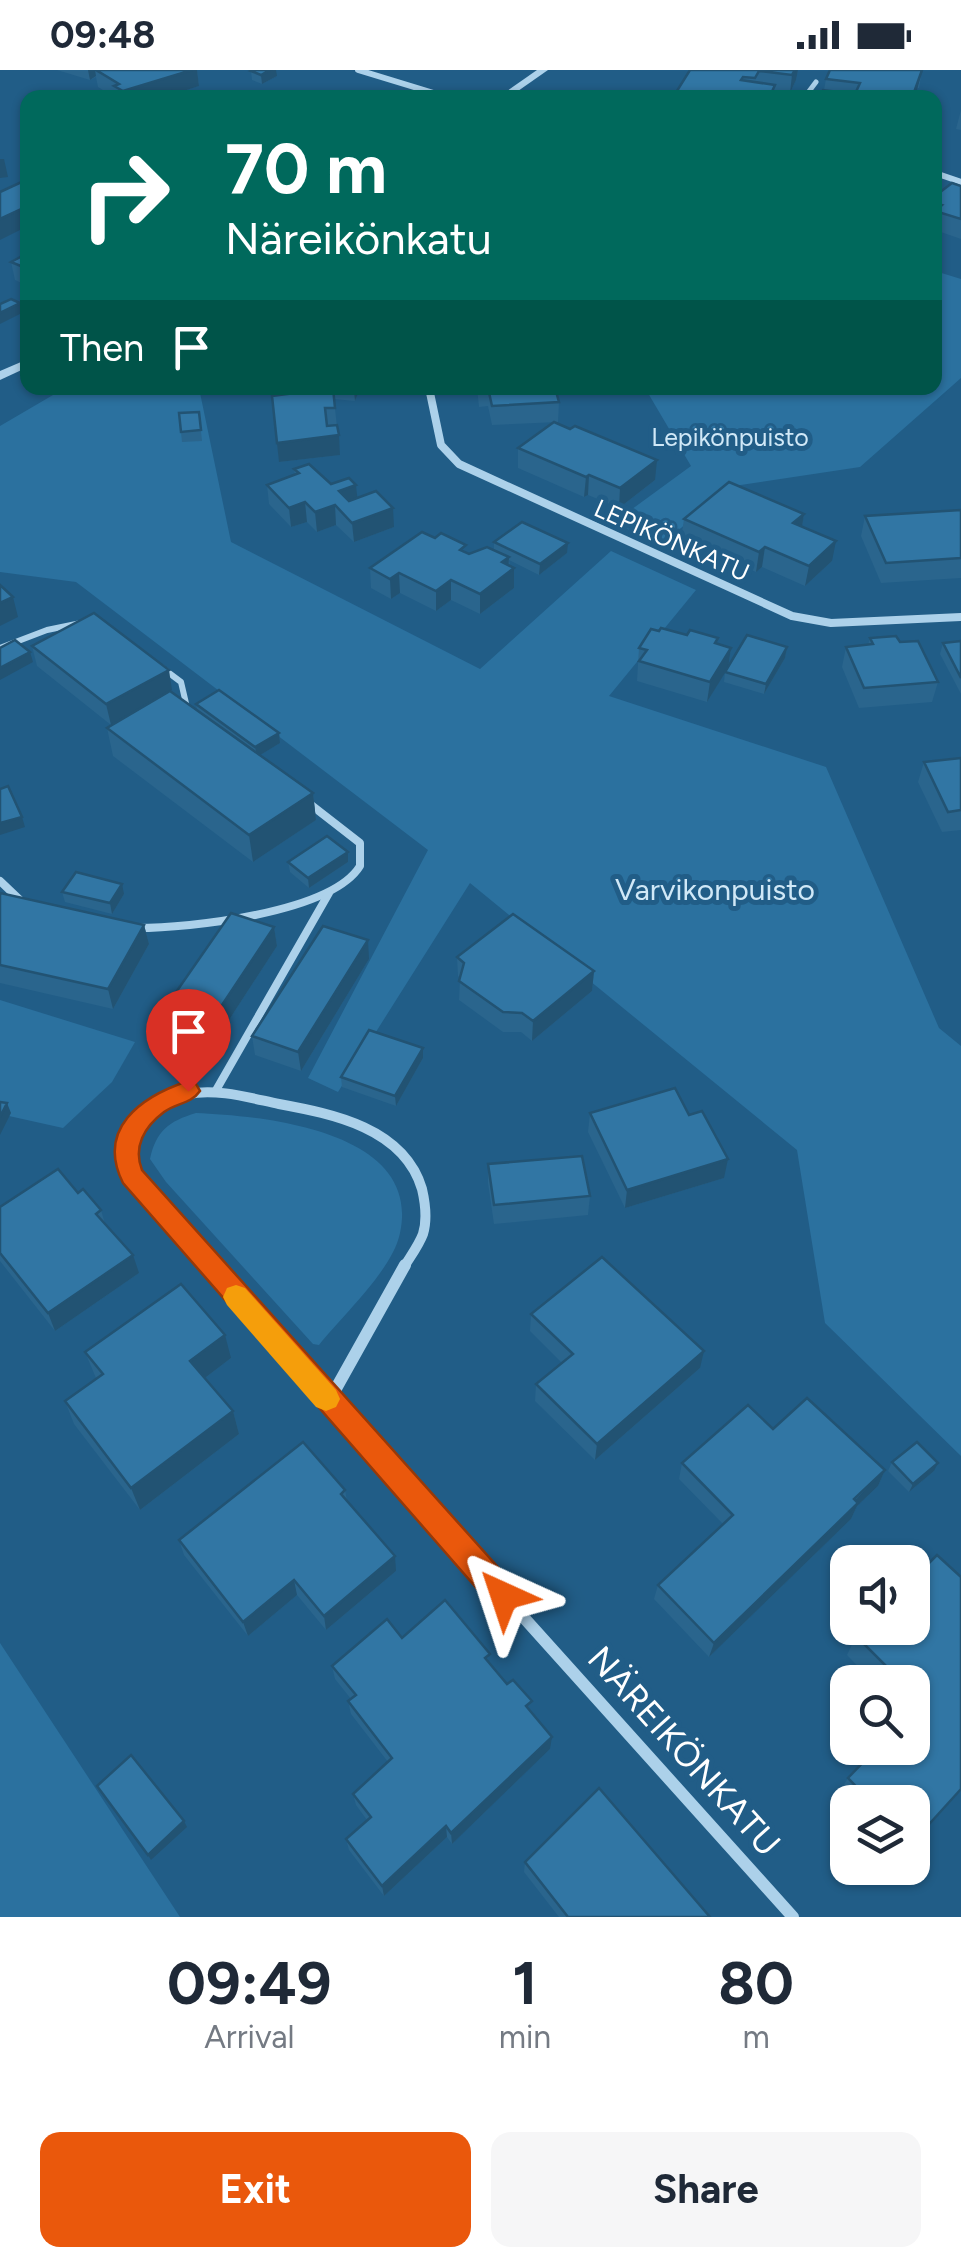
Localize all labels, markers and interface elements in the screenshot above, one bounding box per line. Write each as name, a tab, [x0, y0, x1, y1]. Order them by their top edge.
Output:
text: 09:48	[50, 12, 155, 58]
text: 70 m	[225, 126, 387, 211]
icon: right	[60, 130, 190, 260]
text: Näreikönkatu	[225, 211, 492, 265]
icon: arrive	[164, 320, 219, 375]
text: Then	[60, 325, 144, 371]
park label: Lepikönpuisto	[651, 422, 809, 452]
street label: LEPIKÖNKATU	[590, 492, 754, 588]
park label: Varvikonpuisto	[615, 871, 815, 908]
pin	[146, 989, 231, 1092]
icon: arrive	[161, 1004, 216, 1059]
position arrow	[452, 1544, 556, 1648]
map controls	[830, 1545, 930, 1885]
button: sound	[830, 1545, 930, 1645]
street label: NÄREIKÖNKATU	[579, 1638, 789, 1864]
button: search	[830, 1665, 930, 1765]
button: layers	[830, 1785, 930, 1885]
text: 09:49	[167, 1947, 332, 2019]
text: 1	[512, 1947, 538, 2019]
text: 80	[718, 1947, 794, 2019]
text: Arrival	[204, 2018, 295, 2056]
text: min	[499, 2018, 551, 2056]
text: m	[742, 2018, 770, 2056]
button: Exit	[40, 2132, 471, 2247]
button: Share	[491, 2132, 921, 2247]

